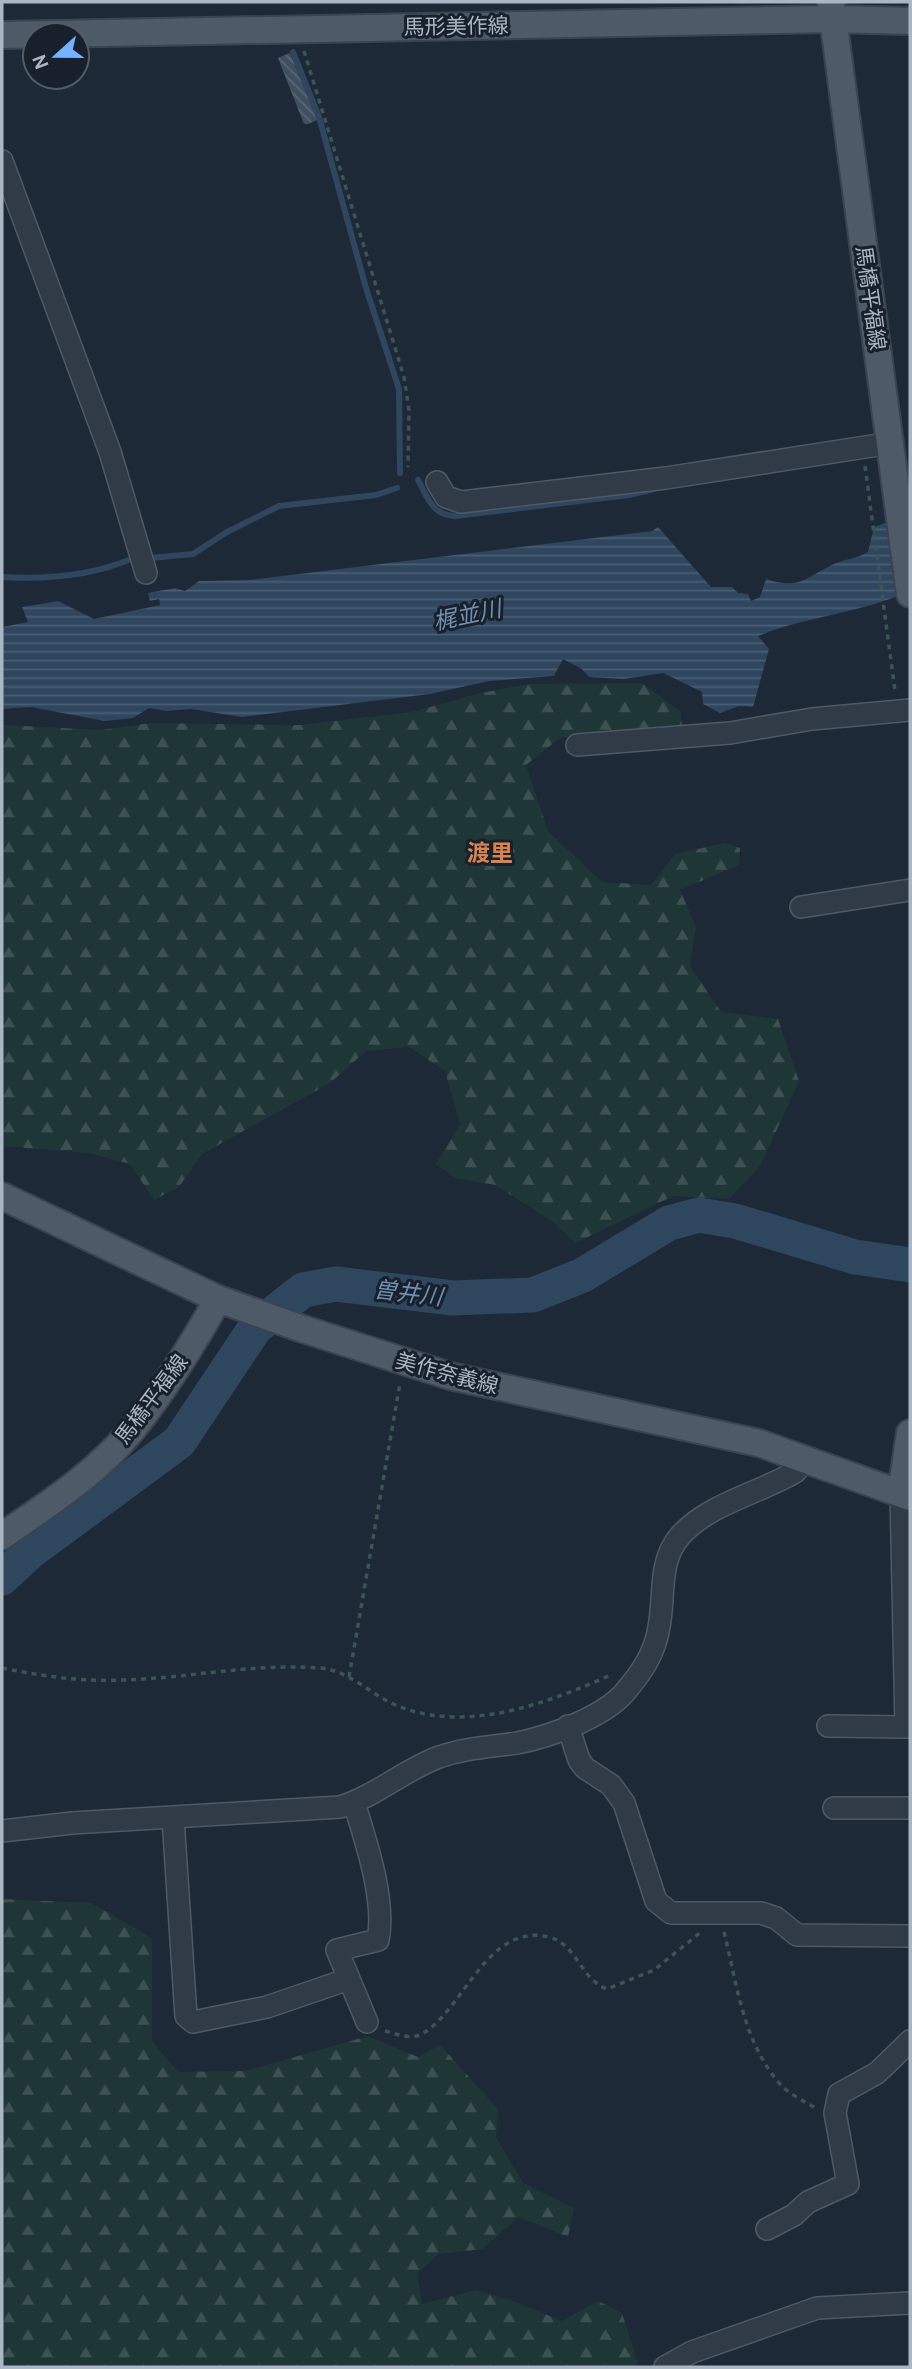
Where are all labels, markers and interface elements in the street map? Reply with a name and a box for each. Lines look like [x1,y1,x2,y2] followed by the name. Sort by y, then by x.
[403,13,509,39] street label: 馬形美作線
[21,21,91,91] north arrow
[27,52,54,72] text: N
[851,244,891,352] street label: 馬橋平福線
[430,594,507,636] water label: 梶並川
[467,839,513,867] district label: 渡里
[372,1275,447,1311] water label: 曽井川
[393,1347,501,1399] street label: 美作奈義線
[109,1350,193,1448] street label: 馬橋平福線

